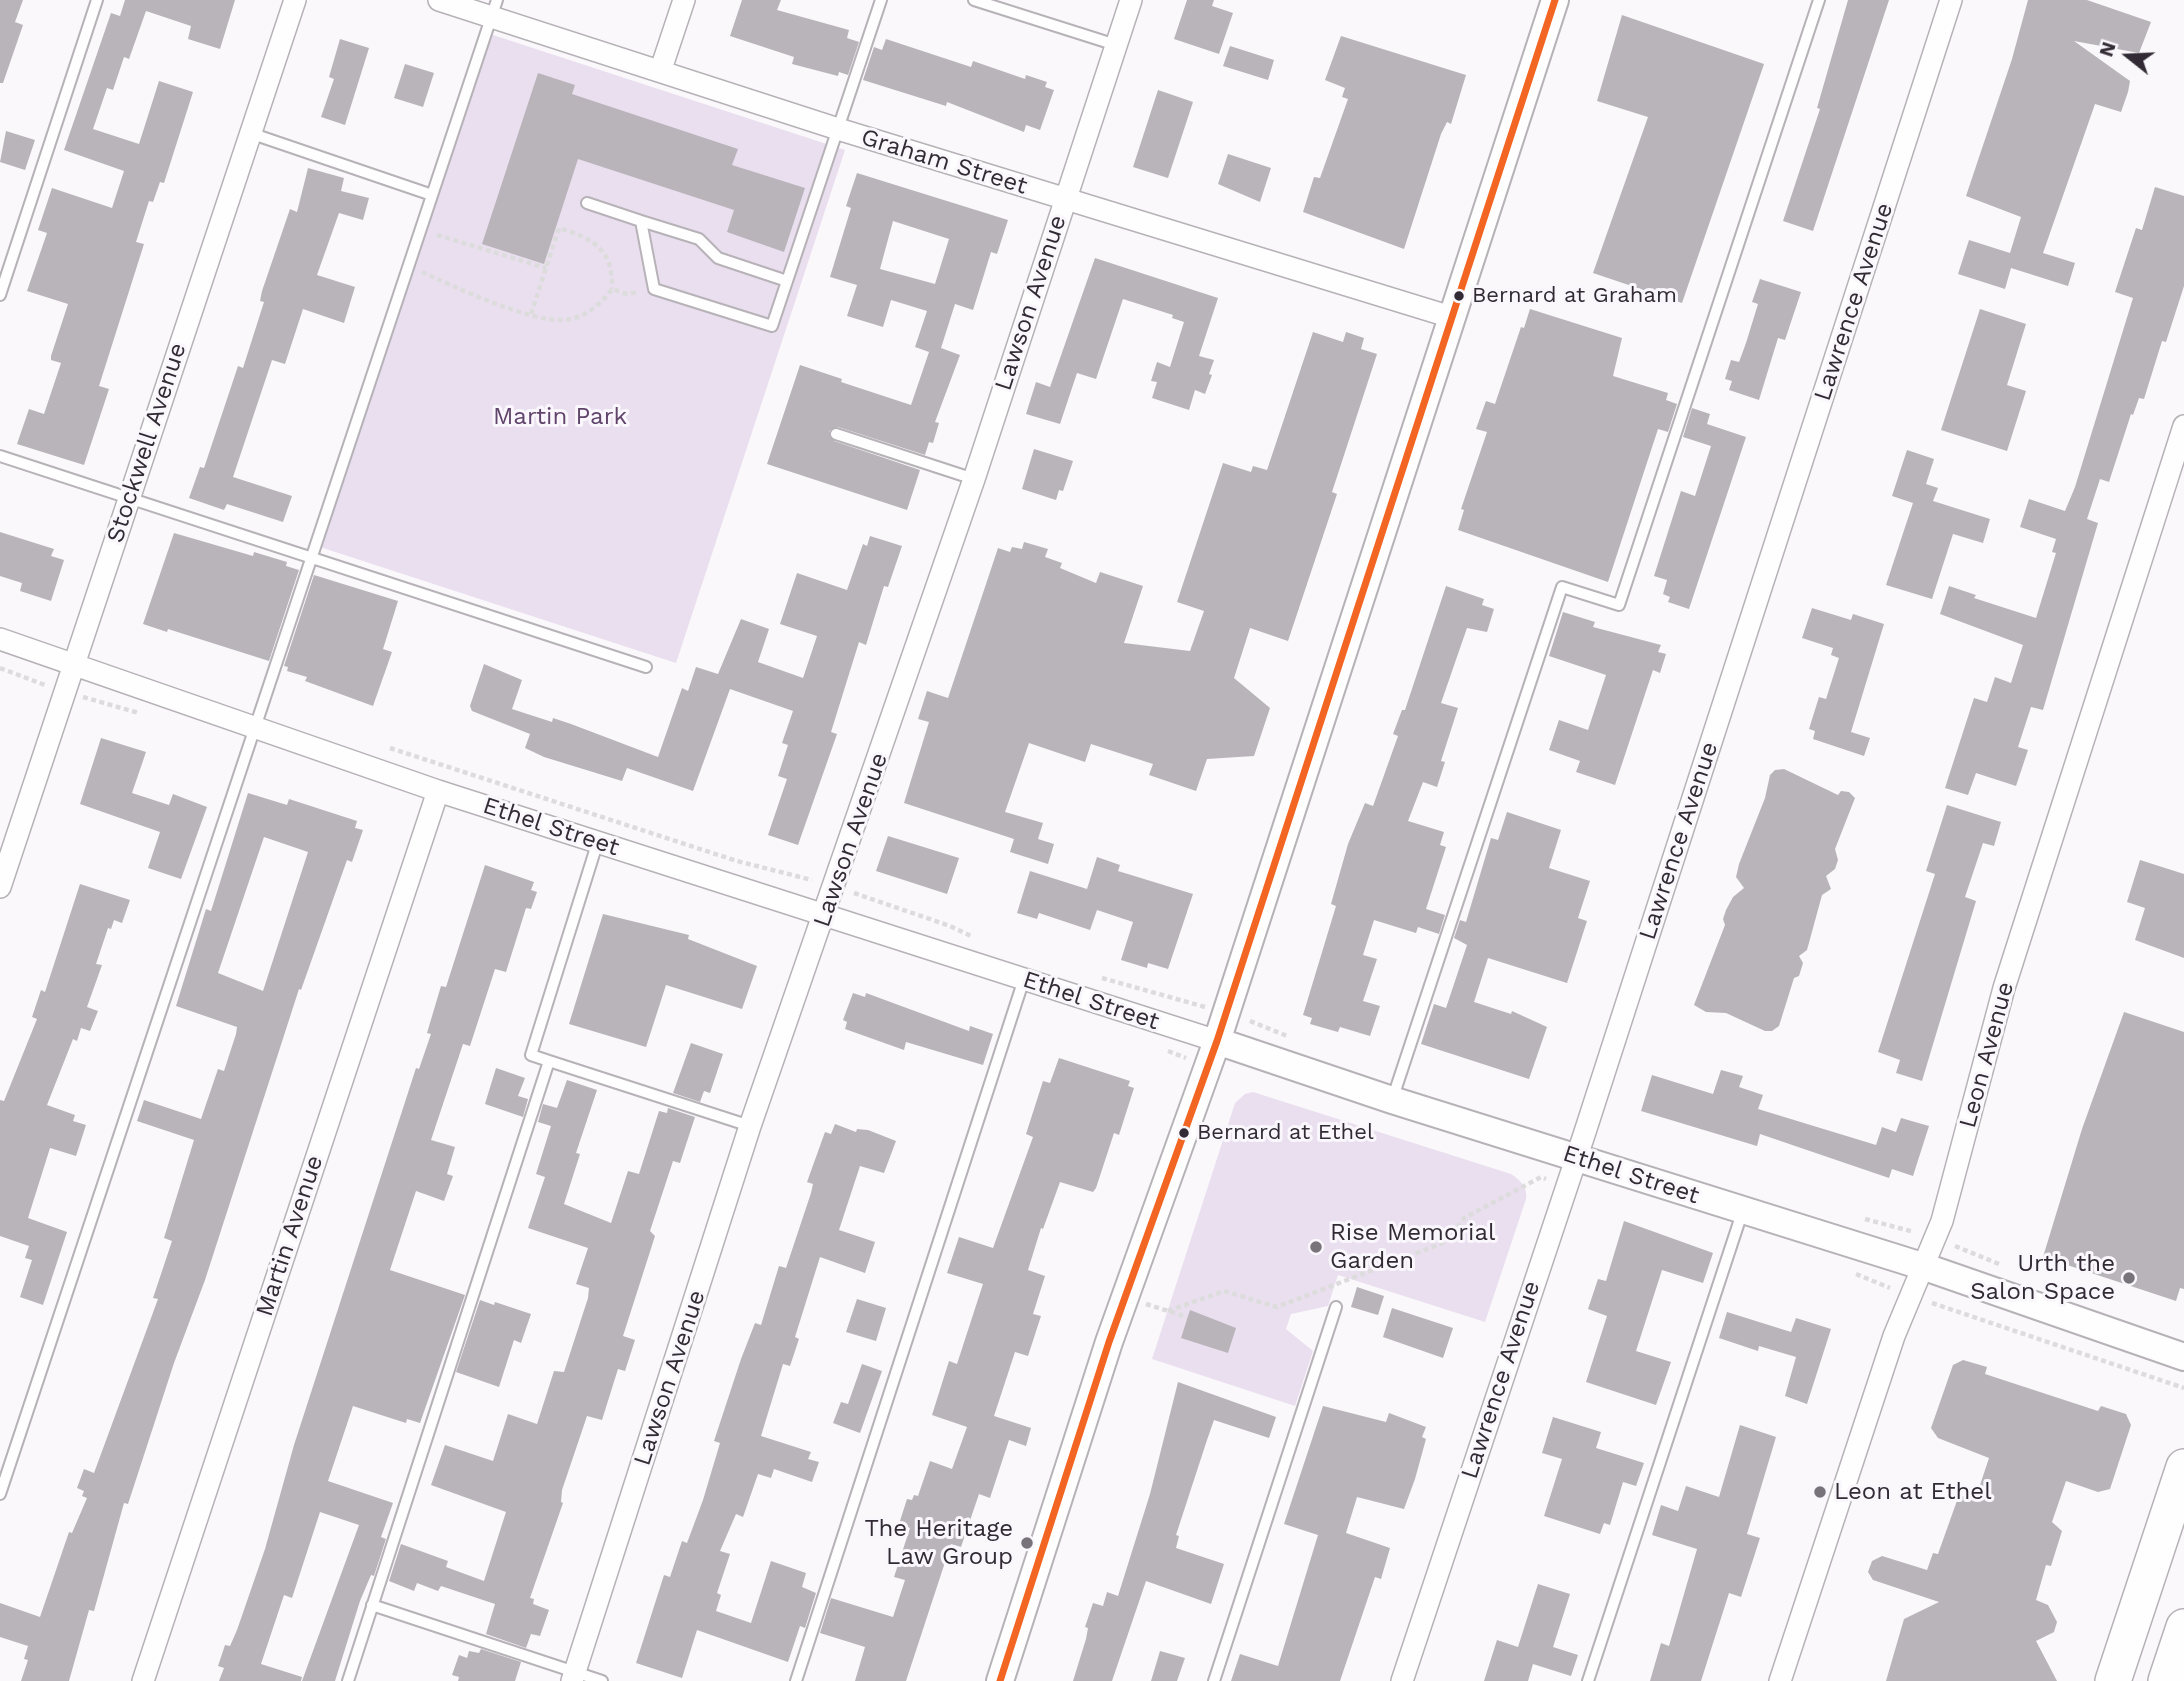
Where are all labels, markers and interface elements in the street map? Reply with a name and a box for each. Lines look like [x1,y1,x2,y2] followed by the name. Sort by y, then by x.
[2093,21,2163,91] north arrow
[2094,39,2121,60] text: N
[857,123,1031,201] street label: Graham Street
[1808,199,1900,405] street label: Lawrence Avenue
[989,212,1073,394] street label: Lawson Avenue
[1472,283,1677,309] place label: Bernard at Graham
[1452,289,1466,303] marker: Bernard at Graham
[101,340,193,546] street label: Stockwell Avenue
[493,403,627,431] park label: Martin Park
[1633,738,1725,944] street label: Lawrence Avenue
[808,749,894,931] street label: Lawson Avenue
[479,791,623,863] street label: Ethel Street
[1019,965,1163,1037] street label: Ethel Street
[1954,979,2020,1131] street label: Leon Avenue
[1197,1120,1374,1146] place label: Bernard at Ethel
[1177,1126,1191,1140] marker: Bernard at Ethel
[1559,1139,1703,1211] street label: Ethel Street
[250,1152,330,1320] street label: Martin Avenue
[1330,1219,1495,1275] place label: Rise Memorial Garden
[1308,1239,1324,1255] marker: Rise Memorial Garden
[1970,1250,2115,1306] place label: Urth the Salon Space
[2121,1270,2137,1286] marker: Urth the Salon Space
[1455,1277,1547,1483] street label: Lawrence Avenue
[628,1287,712,1469] street label: Lawson Avenue
[1834,1478,1992,1506] place label: Leon at Ethel
[1812,1484,1828,1500] marker: Leon at Ethel
[864,1515,1013,1571] place label: The Heritage Law Group
[1019,1535,1035,1551] marker: The Heritage Law Group

